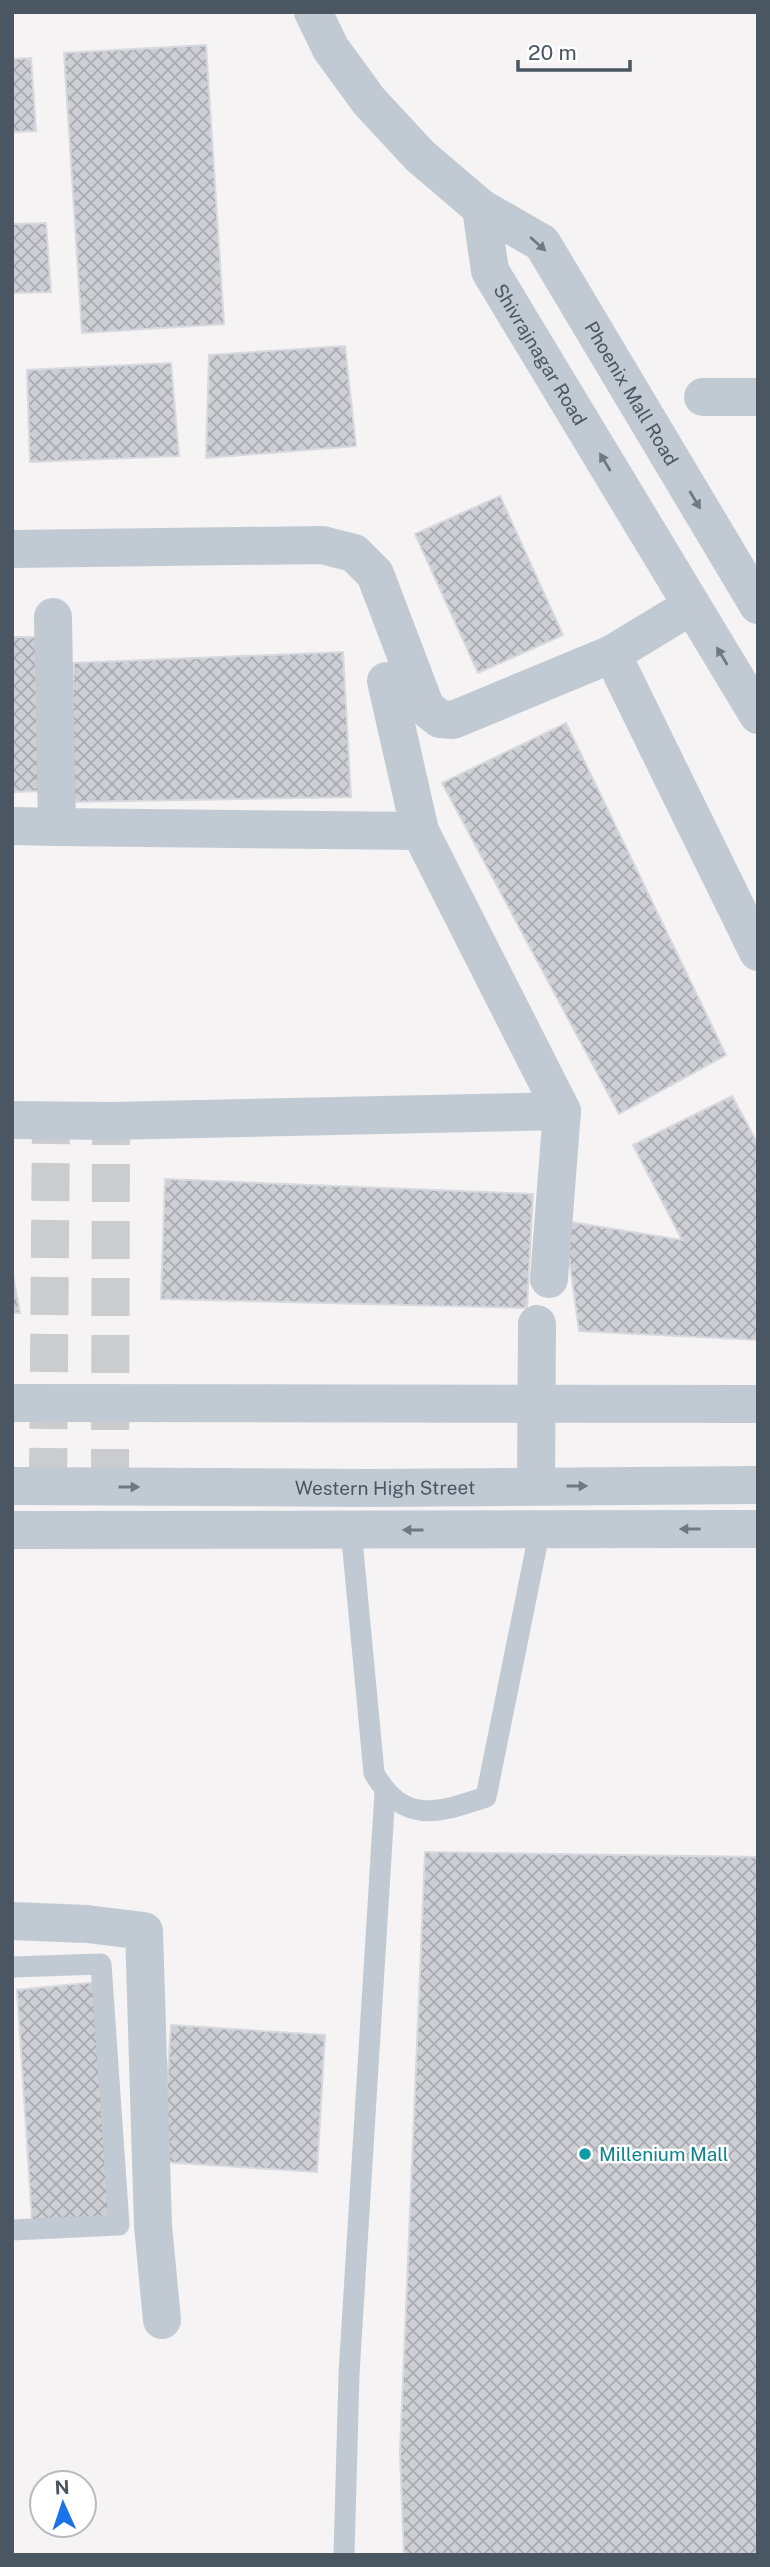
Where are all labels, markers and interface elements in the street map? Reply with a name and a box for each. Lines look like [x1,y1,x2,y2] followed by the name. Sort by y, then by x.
[518,28,630,72] scale bar
[528,40,577,65] text: 20 m
[529,236,547,252] one-way arrow
[489,280,591,429] street label: Shivrajnagar Road
[580,317,683,469] street label: Phoenix Mall Road
[598,452,611,471] one-way arrow
[688,490,701,509] one-way arrow
[716,647,729,666] one-way arrow
[295,1476,475,1499] street label: Western High Street
[567,1480,589,1492] one-way arrow
[119,1481,141,1493] one-way arrow
[678,1523,700,1535] one-way arrow
[402,1524,424,1536] one-way arrow
[599,2143,729,2165] place label: Millenium Mall
[577,2146,593,2162] marker: Millenium Mall
[28,2469,98,2539] north arrow
[54,2476,70,2498] text: N

